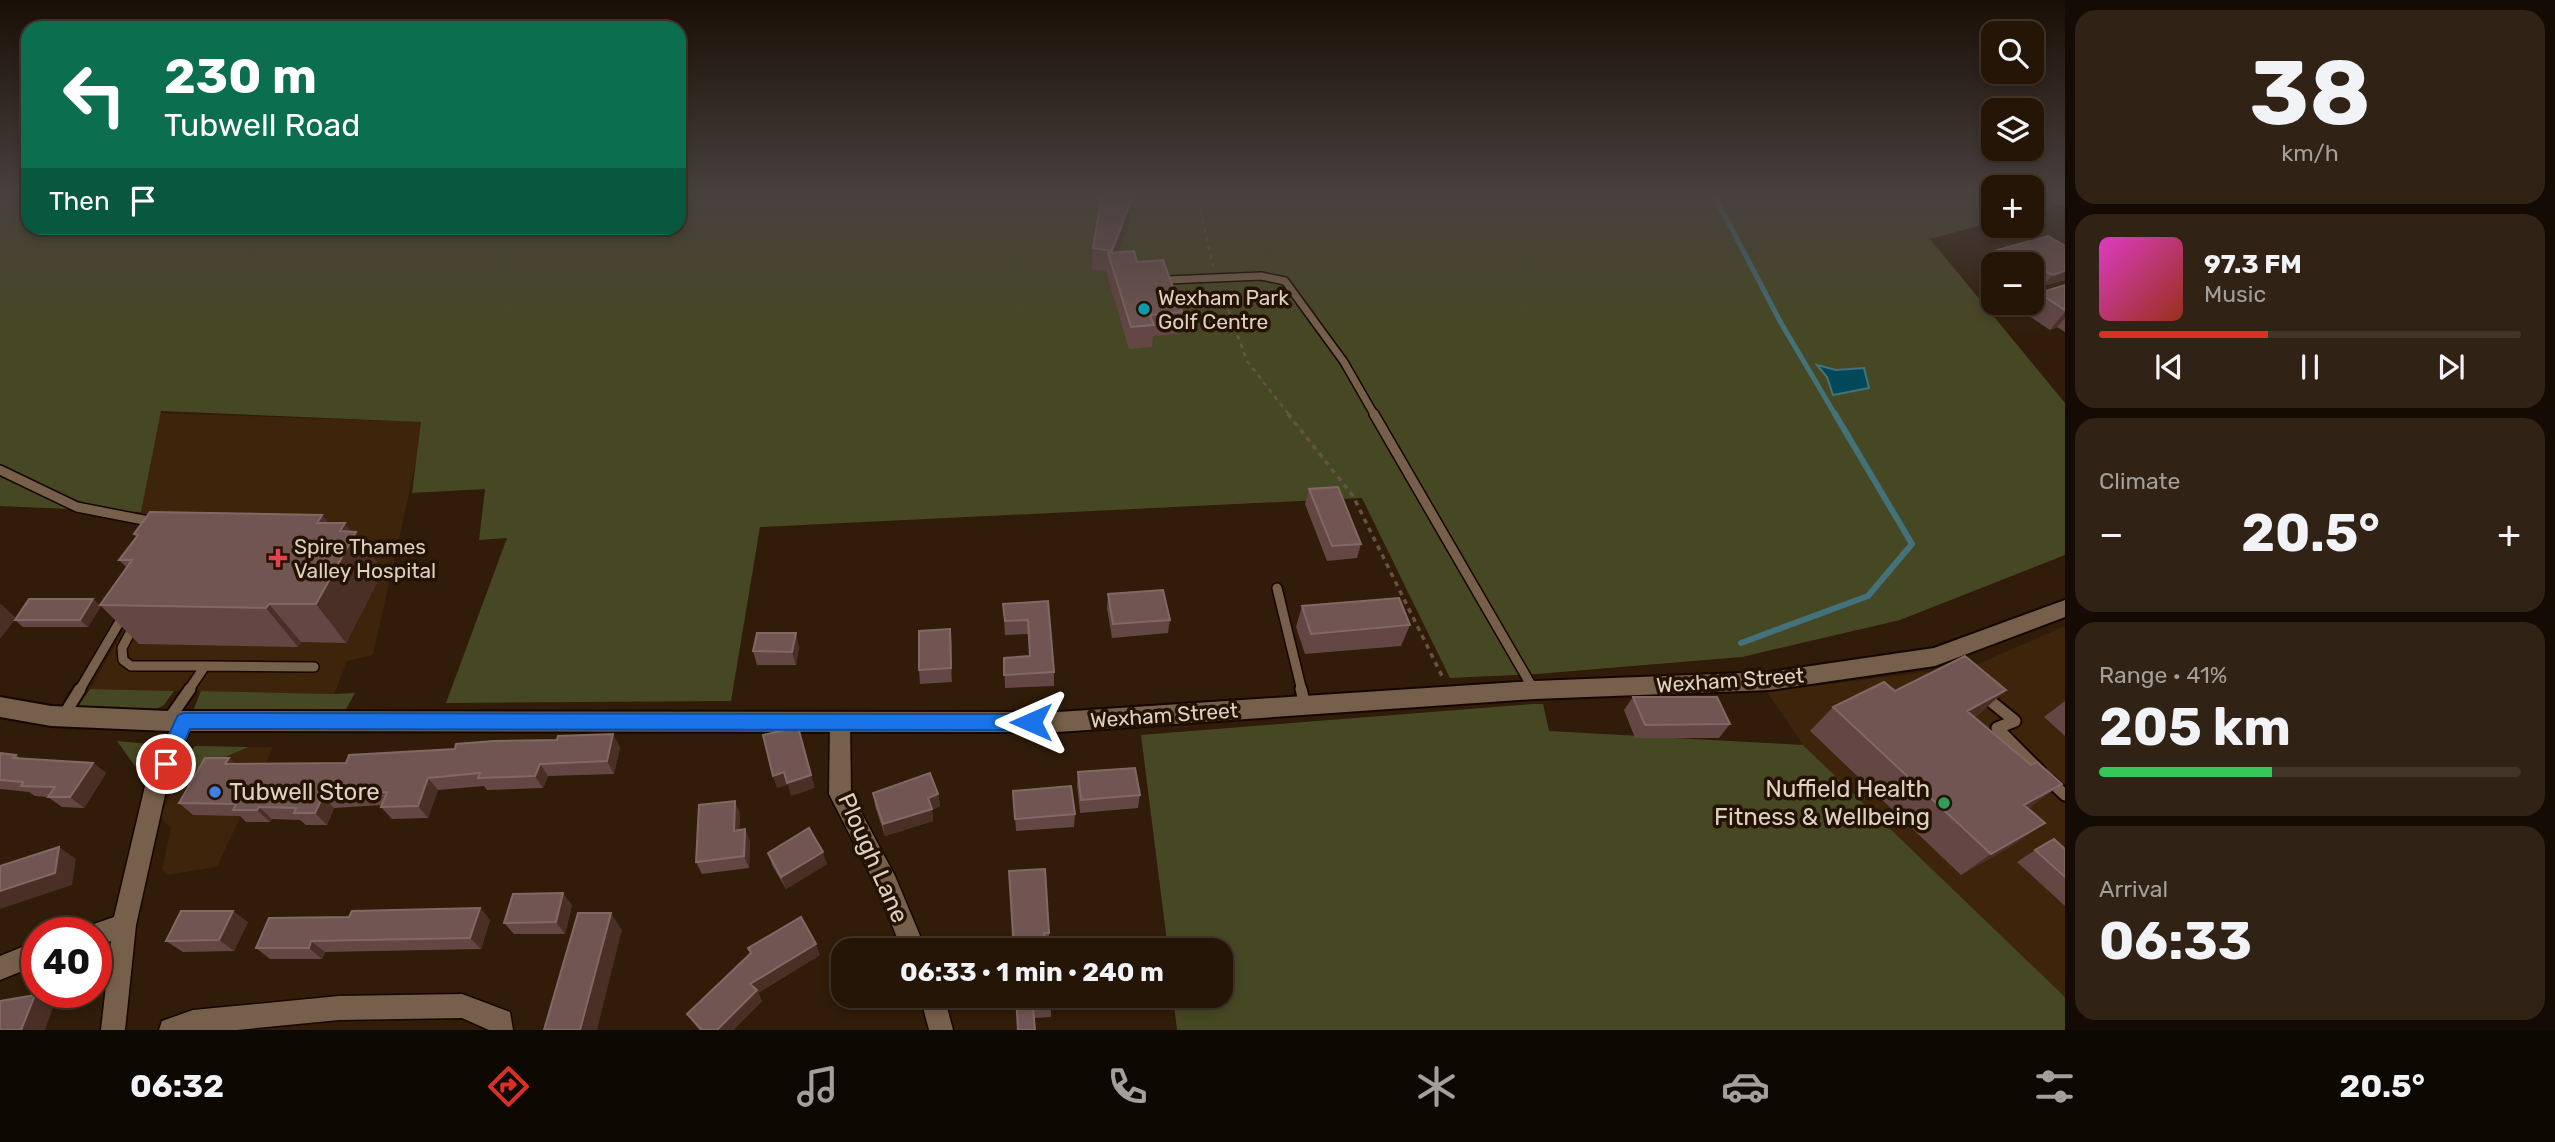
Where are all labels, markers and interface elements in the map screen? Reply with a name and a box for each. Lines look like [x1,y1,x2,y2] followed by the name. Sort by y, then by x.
[1981,21,2044,315] map controls
[1981,21,2044,84] button: search
[2249,39,2371,147] text: 38
[164,47,317,105] text: 230 m
[49,49,140,140] icon: left
[1981,98,2044,161] button: layers
[164,106,360,144] text: Tubwell Road
[2281,139,2339,167] text: km/h
[1981,175,2044,238] button: +
[124,182,162,220] icon: arrive
[49,186,110,217] text: Then
[2204,249,2302,280] text: 97.3 FM
[1981,252,2044,315] button: −
[2204,280,2266,308] text: Music
[1158,285,1289,334] place label: Wexham Park Golf Centre
[1136,301,1152,317] marker: Wexham Park Golf Centre
[2150,348,2188,386] icon: previous
[2291,348,2329,386] icon: pause
[2432,348,2470,386] icon: next
[2099,467,2180,495] text: Climate
[2241,502,2380,564] text: 20.5°
[2099,511,2124,557] text: −
[2497,511,2521,557] text: +
[294,534,436,583] place label: Spire Thames Valley Hospital
[268,548,288,568] marker: Spire Thames Valley Hospital
[2099,661,2227,689] text: Range · 41%
[1655,662,1805,698] street label: Wexham Street
[994,685,1068,759] position arrow
[2099,696,2291,758] text: 205 km
[1089,697,1239,733] street label: Wexham Street
[136,734,196,794] pin
[147,745,185,783] icon: arrive
[1714,775,1930,831] place label: Nuffield Health Fitness & Wellbeing
[229,778,380,806] place label: Tubwell Store
[207,784,223,800] marker: Tubwell Store
[832,789,914,927] street label: Plough Lane
[1936,795,1952,811] marker: Nuffield Health Fitness & Wellbeing
[2099,875,2168,903] text: Arrival
[2099,910,2252,972] text: 06:33
[21,917,112,1008] speed limit sign: 40
[900,957,1164,988] text: 06:33 · 1 min · 240 m
[484,1062,533,1111] icon: directions
[793,1062,842,1111] icon: music
[1103,1062,1152,1111] icon: phone
[1412,1062,1461,1111] icon: climate
[1721,1062,1770,1111] icon: car
[2030,1062,2079,1111] icon: filters
[130,1067,224,1105] text: 06:32
[2340,1067,2425,1105] text: 20.5°

